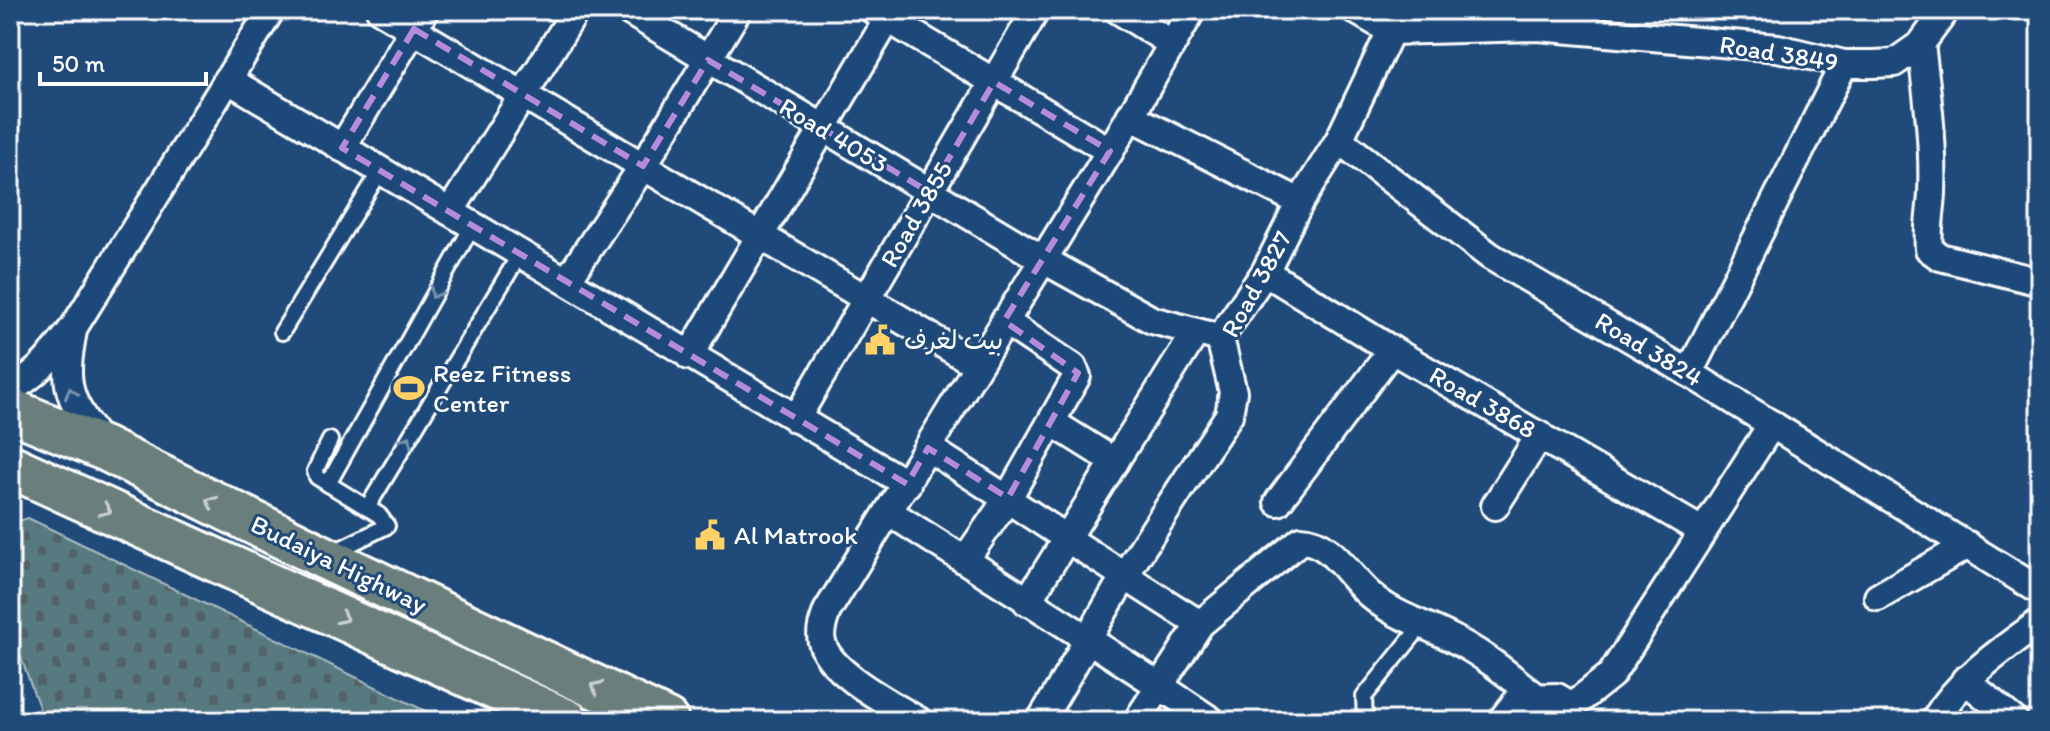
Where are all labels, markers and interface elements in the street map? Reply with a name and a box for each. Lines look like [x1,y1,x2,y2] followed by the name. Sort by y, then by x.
[1717,28,1841,78] street label: Road 3849
[40,36,206,86] scale bar
[52,49,105,78] text: 50 m
[774,90,894,180] street label: Road 4053
[873,155,959,273] street label: Road 3855
[1214,225,1298,343] street label: Road 3827
[429,284,445,299] one-way arrow
[1590,304,1709,394] street label: Road 3824
[863,323,897,357] public building icon: بيت لغرف
[904,324,1003,356] place label: بيت لغرف
[433,357,571,419] place label: Reez Fitness Center
[1424,359,1542,445] street label: Road 3868
[392,371,426,405] sports icon: Reez Fitness Center
[64,386,80,400] one-way arrow
[397,435,413,450] one-way arrow
[204,496,219,511] one-way arrow
[98,500,113,516] one-way arrow
[246,508,432,620] street label: Budaiya Highway
[693,518,727,552] public building icon: Al Matrook
[734,519,858,551] place label: Al Matrook
[335,608,349,624] one-way arrow
[590,681,604,697] one-way arrow

